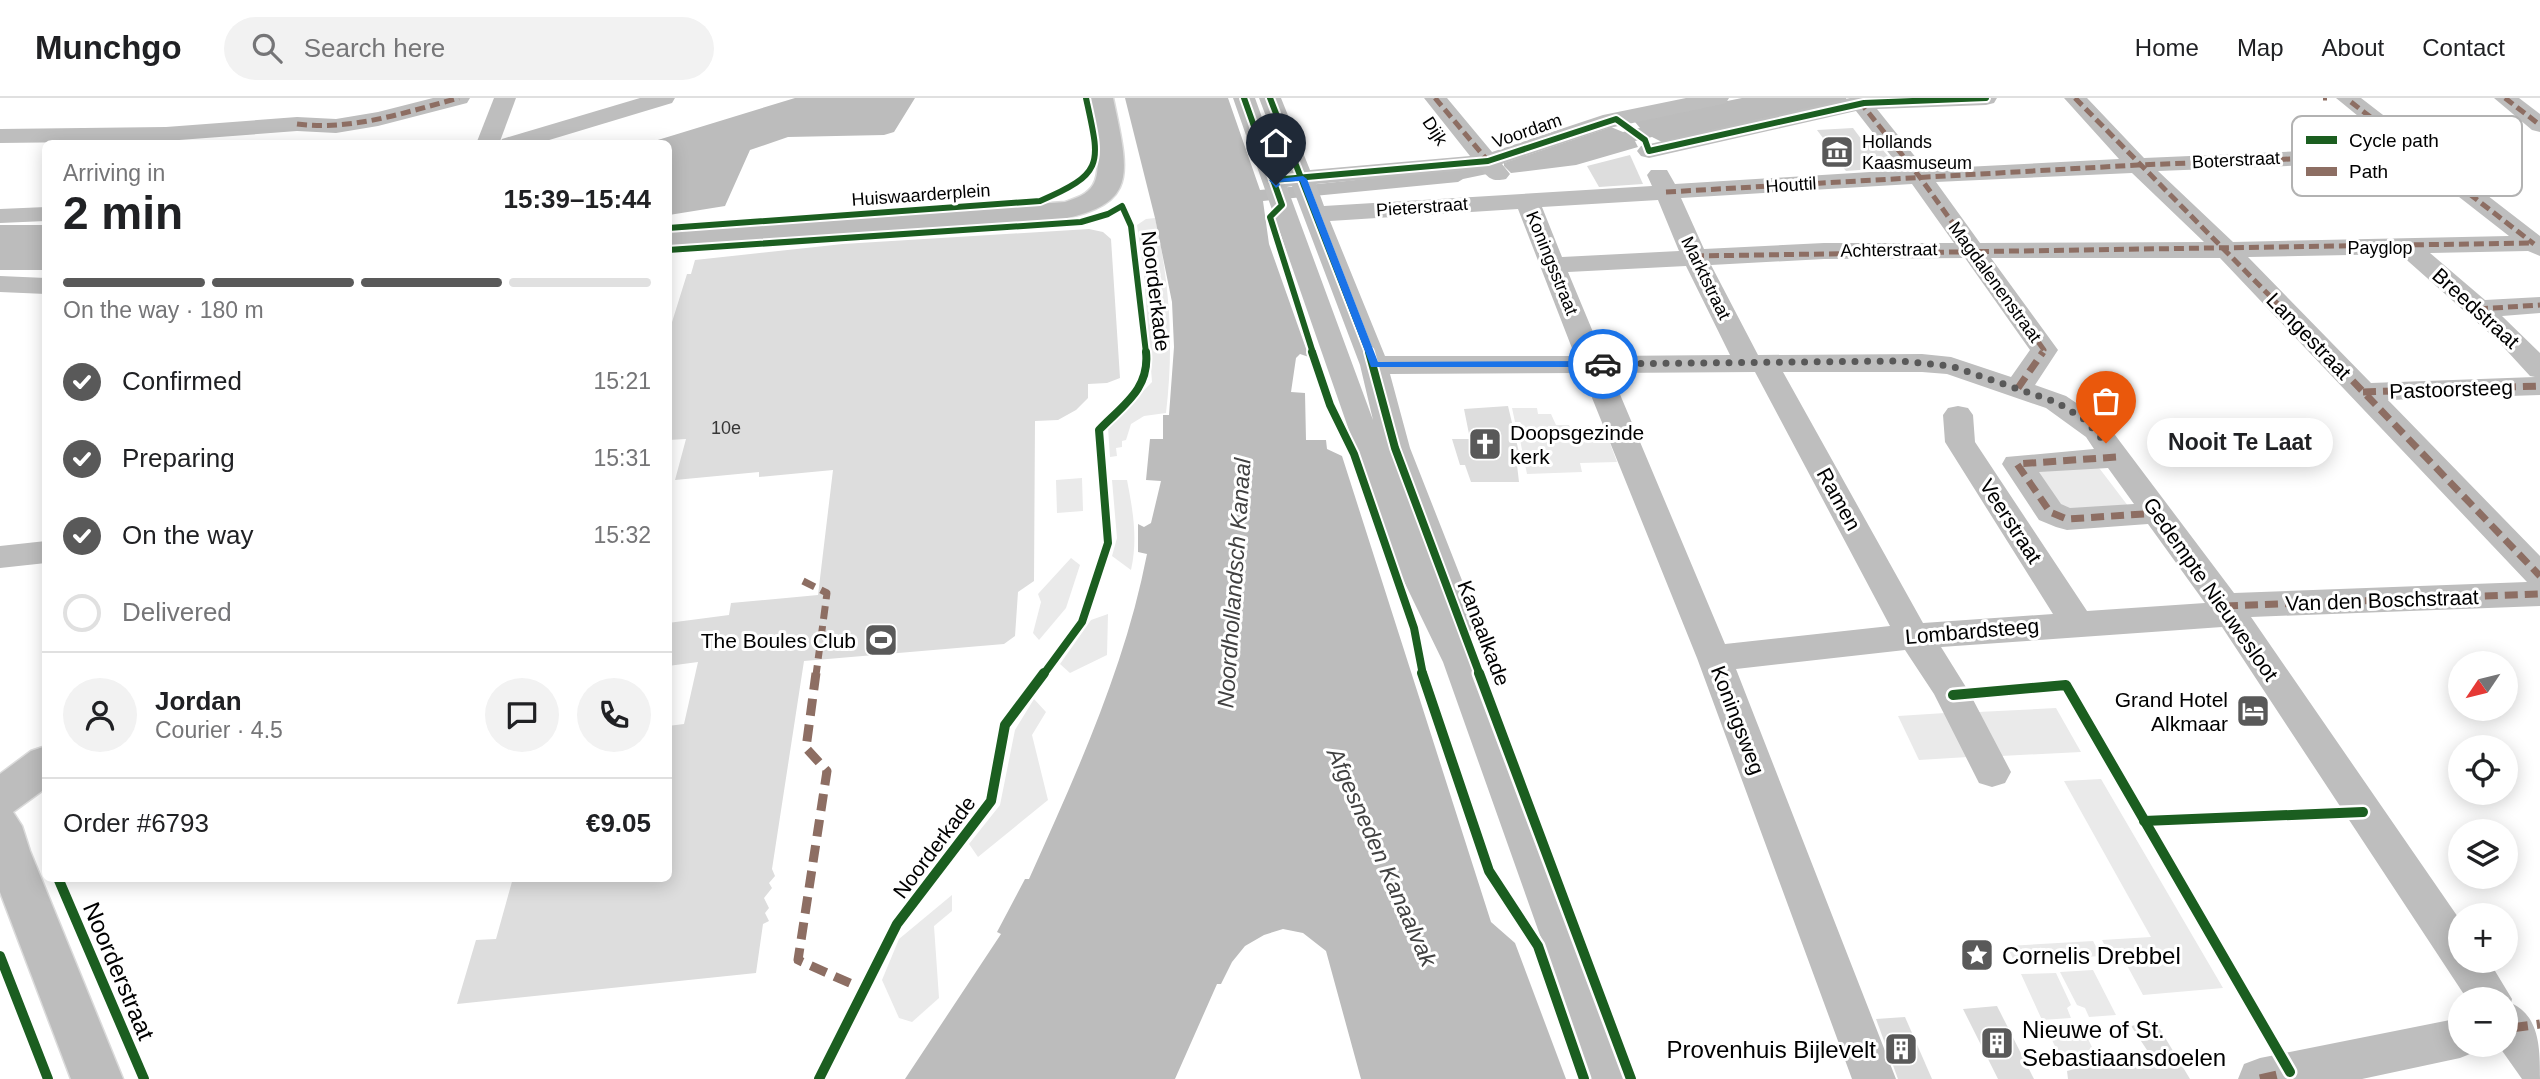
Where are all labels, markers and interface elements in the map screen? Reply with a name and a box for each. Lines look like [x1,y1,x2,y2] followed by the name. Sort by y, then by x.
[224,17,714,80] search box
[35,29,182,66] text: Munchgo
[248,29,286,67] icon: search
[304,33,445,63] text: Search here
[2135,34,2199,61] text: Home
[2237,34,2284,61] text: Map
[2322,34,2384,61] text: About
[2422,34,2505,61] text: Contact
[1490,110,1564,152] street label: Voordam
[1246,113,1306,185] pin
[1418,113,1452,150] street label: Dijk
[2292,116,2522,196] legend
[1257,124,1295,162] icon: home
[2349,130,2439,151] text: Cycle path
[1862,132,1972,173] place label: Hollands Kaasmuseum
[1818,133,1856,171] museum icon: Hollands Kaasmuseum
[2192,148,2280,172] street label: Boterstraat
[63,160,165,186] text: Arriving in
[2349,161,2388,182] text: Path
[1765,173,1817,197] street label: Houttil
[851,180,991,210] street label: Huiswaarderplein
[504,184,651,214] text: 15:39–15:44
[63,187,183,239] text: 2 min
[1375,194,1469,220] street label: Pieterstraat
[1522,208,1582,318] street label: Koningsstraat
[1945,218,2045,346] street label: Magdalenenstraat
[1137,229,1175,353] street label: Noorderkade
[1677,233,1735,323] street label: Marktstraat
[2347,238,2413,258] street label: Payglop
[1840,239,1938,261] street label: Achterstraat
[2428,263,2524,353] street label: Breedstraat
[2262,288,2356,384] street label: Langestraat
[63,297,264,323] text: On the way · 180 m
[1568,329,1638,399] courier
[1584,345,1622,383] icon: car
[63,363,101,401] icon: check
[122,366,242,396] text: Confirmed
[593,368,651,394] text: 15:21
[2076,371,2136,443] pin
[2389,375,2513,403] street label: Pastoorsteeg
[2087,382,2125,420] icon: bag
[711,418,741,438] house number: 10e
[2148,418,2334,468] callout: Nooit Te Laat
[1510,421,1644,468] place label: Doopsgezinde kerk
[1466,425,1504,463] church icon: Doopsgezinde kerk
[2168,429,2312,455] text: Nooit Te Laat
[63,440,101,478] icon: check
[122,443,235,473] text: Preparing
[593,445,651,471] text: 15:31
[1212,456,1256,709] water label: Noordhollandsch Kanaal
[1813,464,1865,534] street label: Ramen
[1975,475,2047,568] street label: Veerstraat
[2139,493,2283,685] street label: Gedempte Nieuwesloot
[63,517,101,555] icon: check
[122,520,254,550] text: On the way
[593,522,651,548] text: 15:32
[1453,577,1515,689] street label: Kanaalkade
[2285,585,2479,615] street label: Van den Boschstraat
[122,597,232,627] text: Delivered
[1904,614,2040,648] street label: Lombardsteeg
[862,621,900,659] sports icon: The Boules Club
[701,629,856,652] place label: The Boules Club
[2448,651,2518,721] north arrow
[2448,651,2518,1057] map controls
[1707,662,1769,778] street label: Koningsweg
[63,678,137,752] button: person
[485,678,559,752] button: chat
[577,678,651,752] button: phone
[155,686,242,716] text: Jordan
[2115,688,2228,735] place label: Grand Hotel Alkmaar
[2234,692,2272,730] hotel icon: Grand Hotel Alkmaar
[155,717,283,743] text: Courier · 4.5
[2448,735,2518,805] button: locate
[1321,742,1443,972] water label: Afgesneden Kanaalvak
[888,792,980,902] street label: Noorderkade
[63,808,209,838] text: Order #6793
[586,808,651,838] text: €9.05
[2448,819,2518,889] button: layers
[78,898,160,1044] street label: Noorderstraat
[2448,903,2518,973] button: +
[1958,936,1996,974] place icon: Cornelis Drebbel
[2002,942,2181,969] place label: Cornelis Drebbel
[2448,987,2518,1057] button: −
[2022,1016,2226,1071] place label: Nieuwe of St. Sebastiaansdoelen
[1978,1024,2016,1062] building icon: Nieuwe of St. Sebastiaansdoelen
[1882,1030,1920,1068] building icon: Provenhuis Bijlevelt
[1667,1036,1876,1063] place label: Provenhuis Bijlevelt

